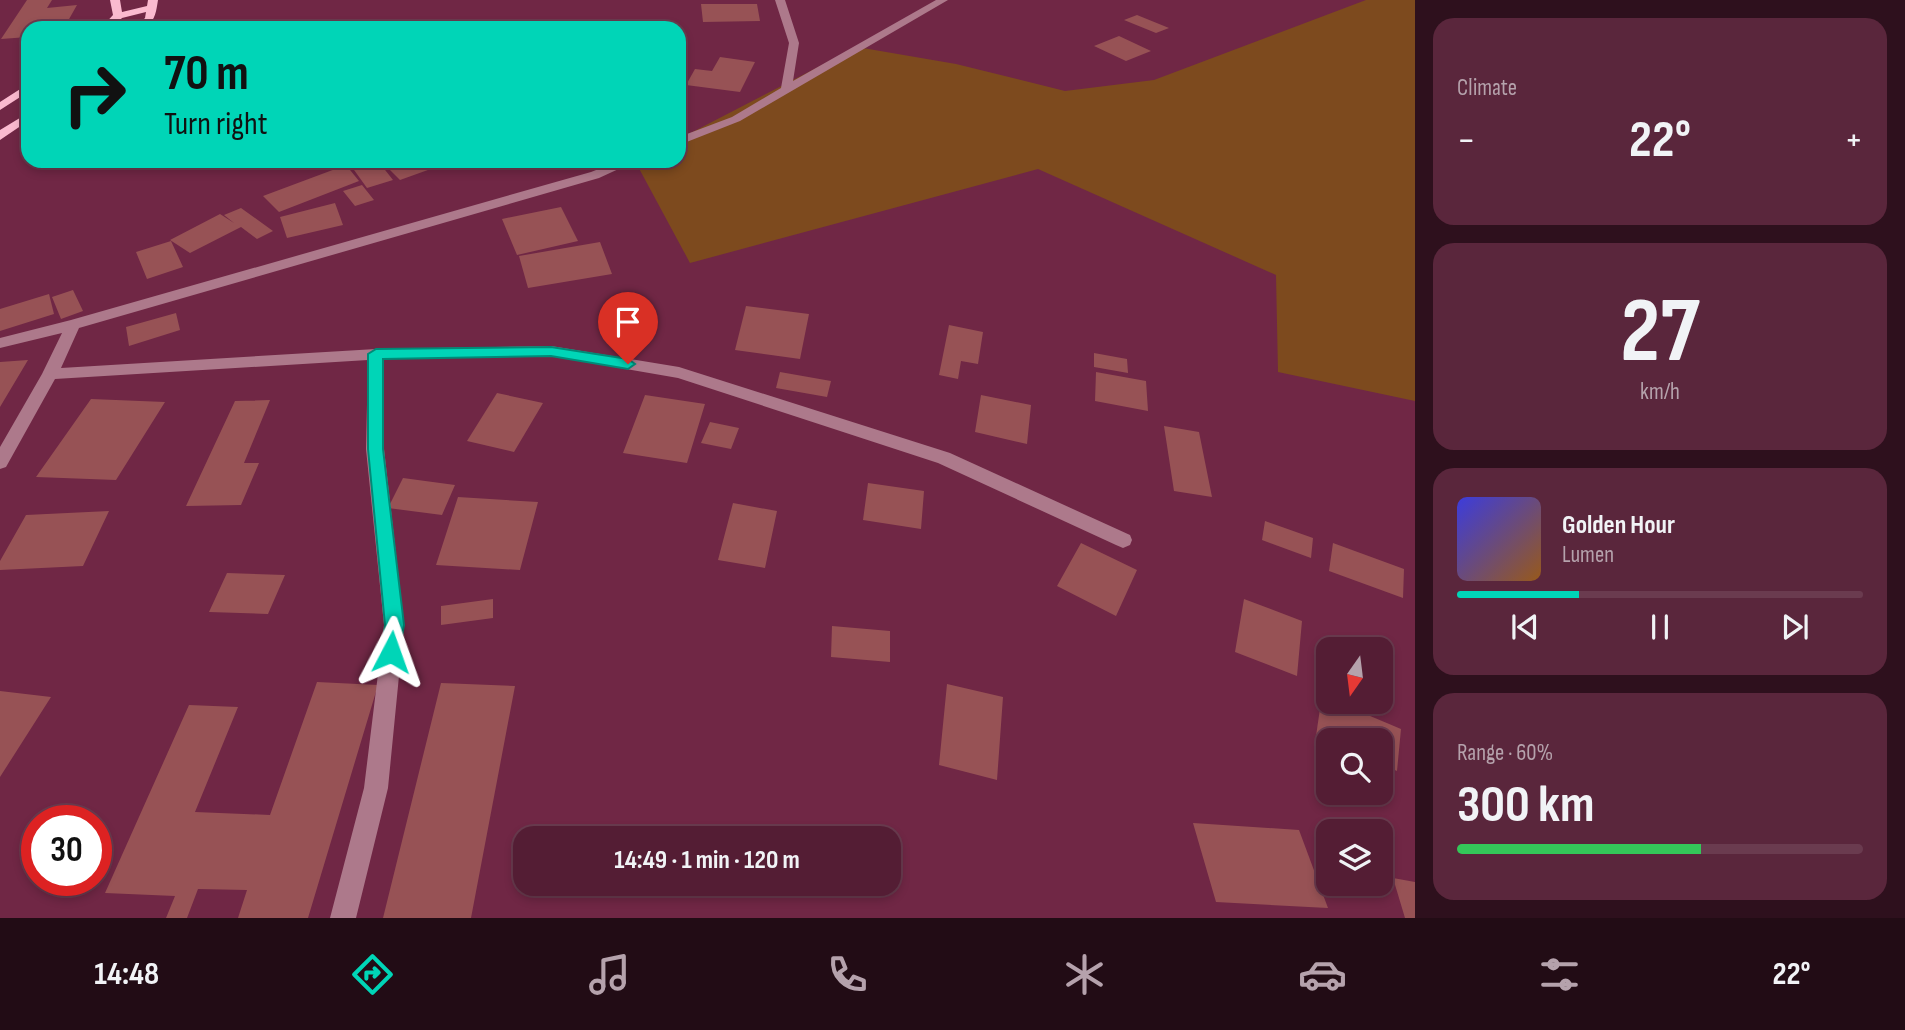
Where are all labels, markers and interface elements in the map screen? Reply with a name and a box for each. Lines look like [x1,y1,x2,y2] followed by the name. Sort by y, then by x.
[164,45,249,104] text: 70 m
[49,49,140,140] icon: right
[1457,74,1517,102] text: Climate
[164,105,268,144] text: Turn right
[1629,109,1691,172] text: 22°
[1457,118,1476,163] text: −
[1844,118,1863,163] text: +
[1620,278,1700,387] text: 27
[598,292,658,364] pin
[609,303,647,341] icon: arrive
[1640,378,1680,406] text: km/h
[1562,510,1675,541] text: Golden Hour
[1562,541,1614,569] text: Lumen
[1506,608,1544,646] icon: previous
[1641,608,1679,646] icon: pause
[1776,608,1814,646] icon: next
[354,615,428,689] position arrow
[1316,637,1393,714] north arrow
[1316,637,1393,896] map controls
[1316,728,1393,805] button: search
[1457,739,1553,767] text: Range · 60%
[1457,774,1594,837] text: 300 km
[21,805,112,896] speed limit sign: 30
[1316,819,1393,896] button: layers
[614,845,800,876] text: 14:49 · 1 min · 120 m
[348,950,397,999] icon: directions
[585,950,634,999] icon: music
[823,950,872,999] icon: phone
[1060,950,1109,999] icon: climate
[1298,950,1347,999] icon: car
[1535,950,1584,999] icon: filters
[94,955,159,994] text: 14:48
[1772,955,1811,994] text: 22°

